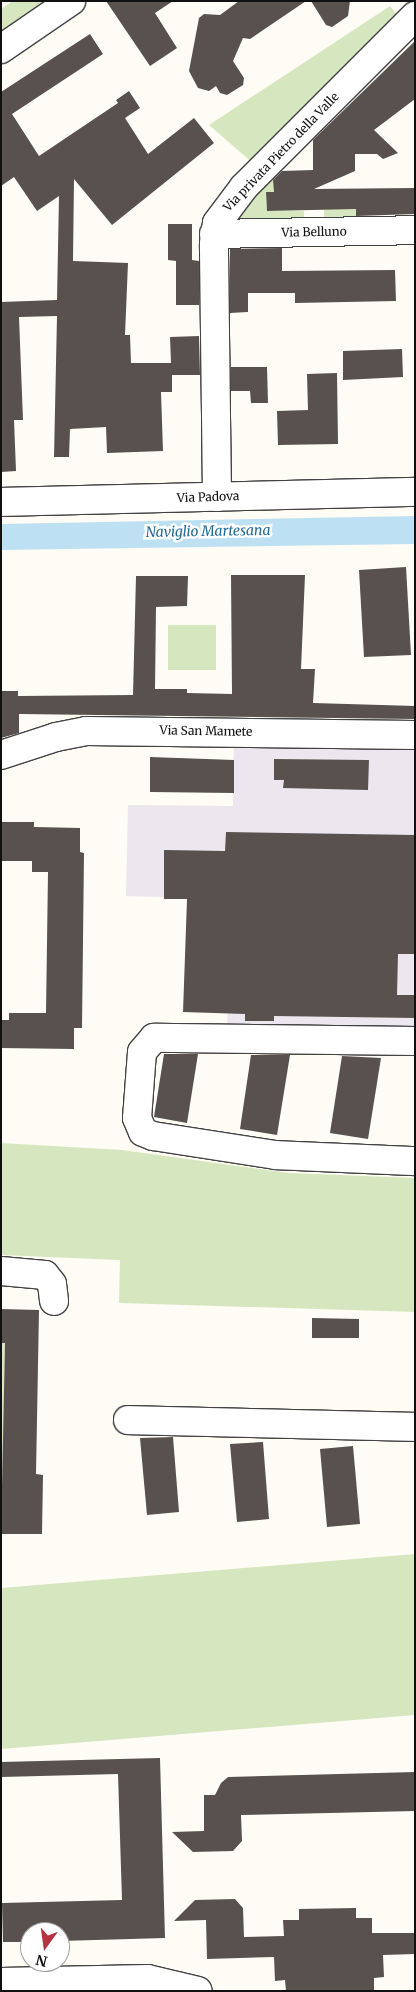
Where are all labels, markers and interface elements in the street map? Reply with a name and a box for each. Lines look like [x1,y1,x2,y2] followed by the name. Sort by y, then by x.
[220,89,342,215] street label: Via privata Pietro della Valle
[281,224,347,240] street label: Via Belluno
[177,489,239,505] street label: Via Padova
[145,522,271,540] water label: Naviglio Martesana
[159,723,253,739] street label: Via San Mamete
[20,1922,70,1972] north arrow
[34,1951,49,1971] text: N

